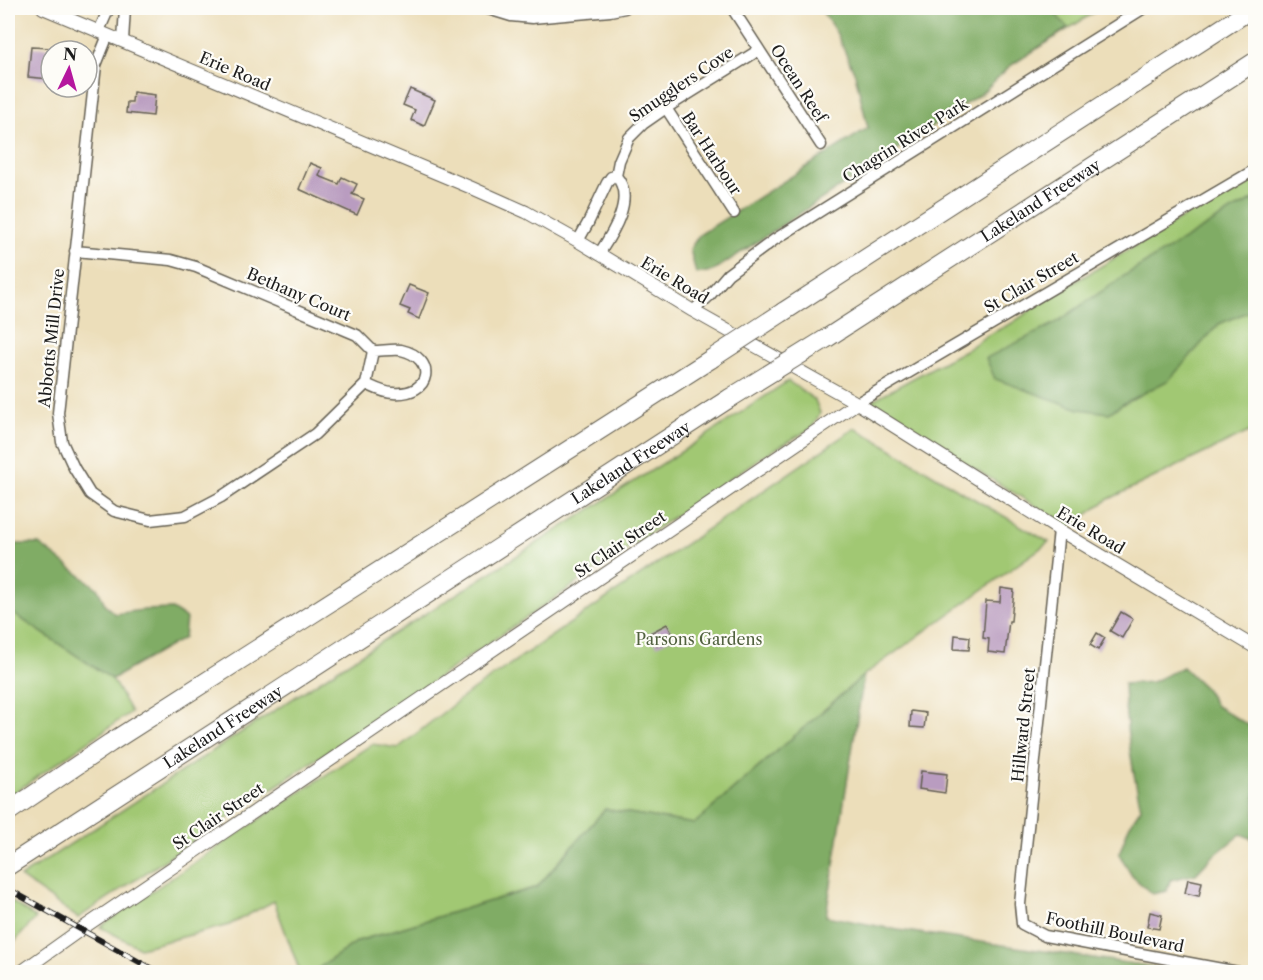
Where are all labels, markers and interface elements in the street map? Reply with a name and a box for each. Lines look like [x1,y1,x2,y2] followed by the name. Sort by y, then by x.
[39,39,99,99] north arrow
[766,40,833,128] street label: Ocean Reef
[625,42,737,126] street label: Smugglers Cove
[63,43,78,65] text: N
[196,47,274,95] street label: Erie Road
[839,93,972,187] street label: Chagrin River Park
[678,108,746,199] street label: Bar Harbour
[977,154,1105,246] street label: Lakeland Freeway
[980,247,1082,317] street label: St Clair Street
[638,252,713,308] street label: Erie Road
[244,263,354,325] street label: Bethany Court
[34,267,68,410] street label: Abbotts Mill Drive
[567,416,695,508] street label: Lakeland Freeway
[1054,502,1129,558] street label: Erie Road
[570,506,670,582] street label: St Clair Street
[635,629,763,649] park label: Parsons Gardens
[1007,666,1039,783] street label: Hillward Street
[159,680,287,773] street label: Lakeland Freeway
[168,778,268,854] street label: St Clair Street
[1044,908,1186,956] street label: Foothill Boulevard

